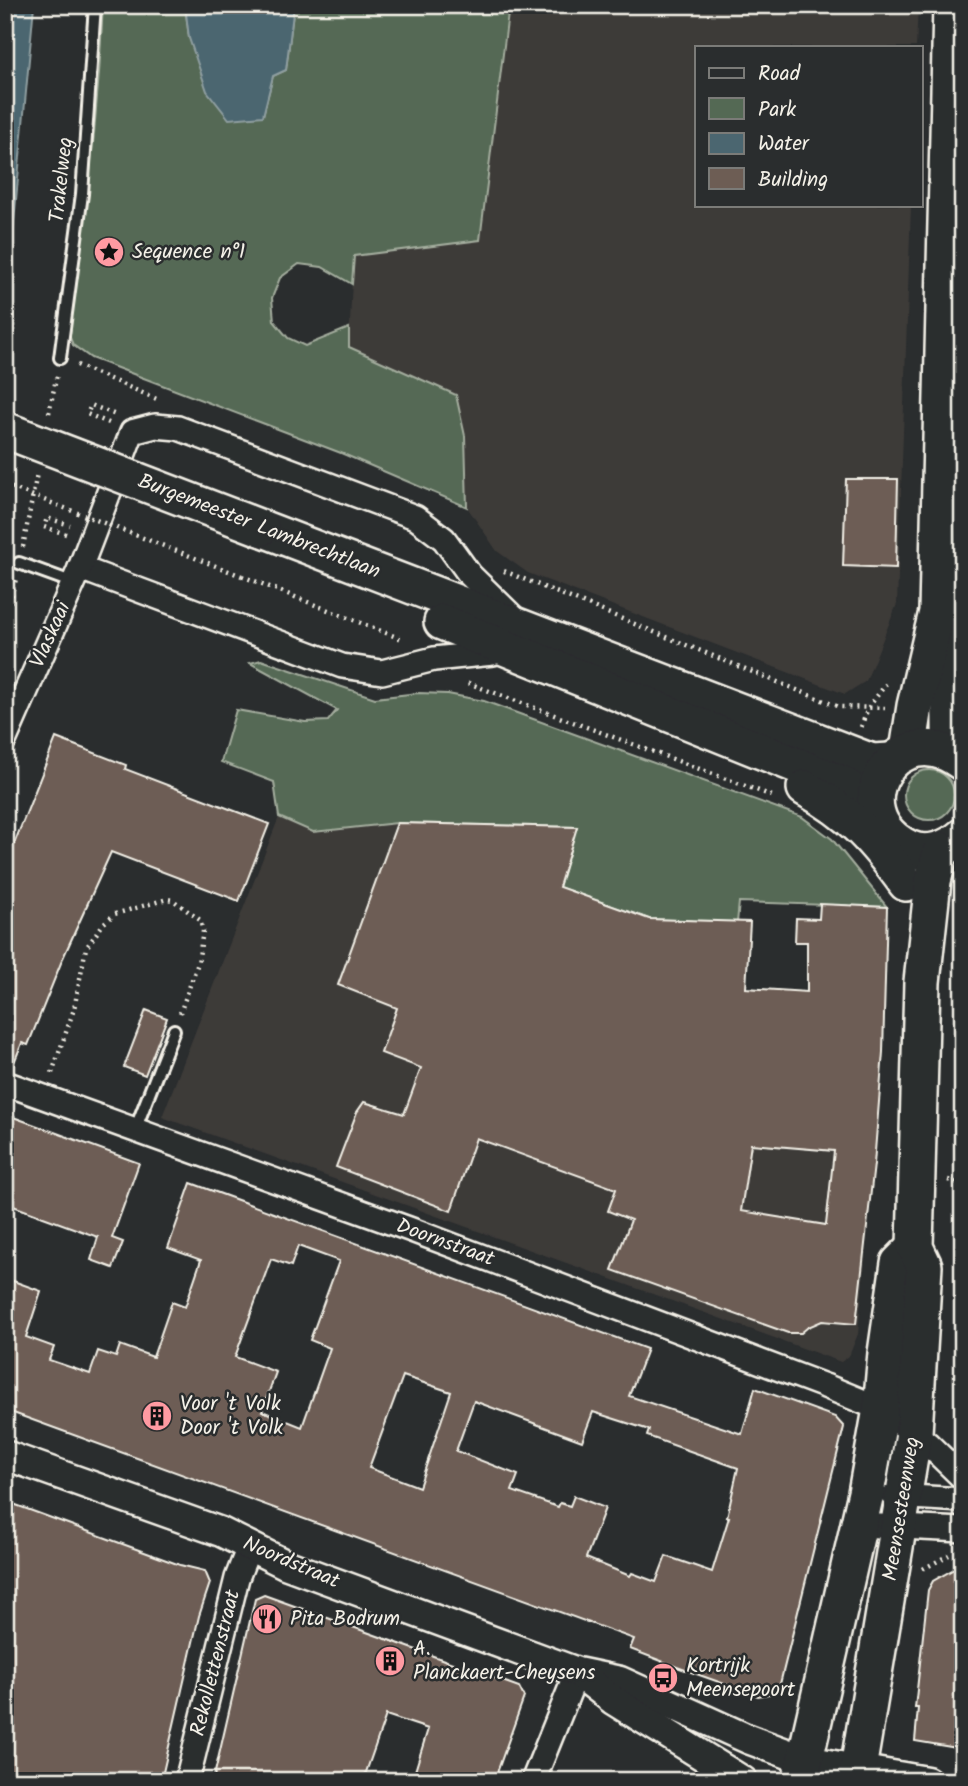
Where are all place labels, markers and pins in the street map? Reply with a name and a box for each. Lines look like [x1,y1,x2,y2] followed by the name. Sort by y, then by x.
[92,235,126,269] place icon: Sequence n°1
[132,236,245,269] place label: Sequence n°1
[180,1388,283,1445] place label: Voor 't Volk Door 't Volk
[140,1399,174,1433] building icon: Voor 't Volk Door 't Volk
[250,1602,284,1636] restaurant icon: Pita Bodrum
[290,1603,400,1636] place label: Pita Bodrum
[413,1633,596,1690] place label: A. Planckaert-Cheysens
[373,1644,407,1678] building icon: A. Planckaert-Cheysens
[686,1650,796,1707] place label: Kortrijk Meensepoort
[646,1661,680,1695] bus stop icon: Kortrijk Meensepoort

